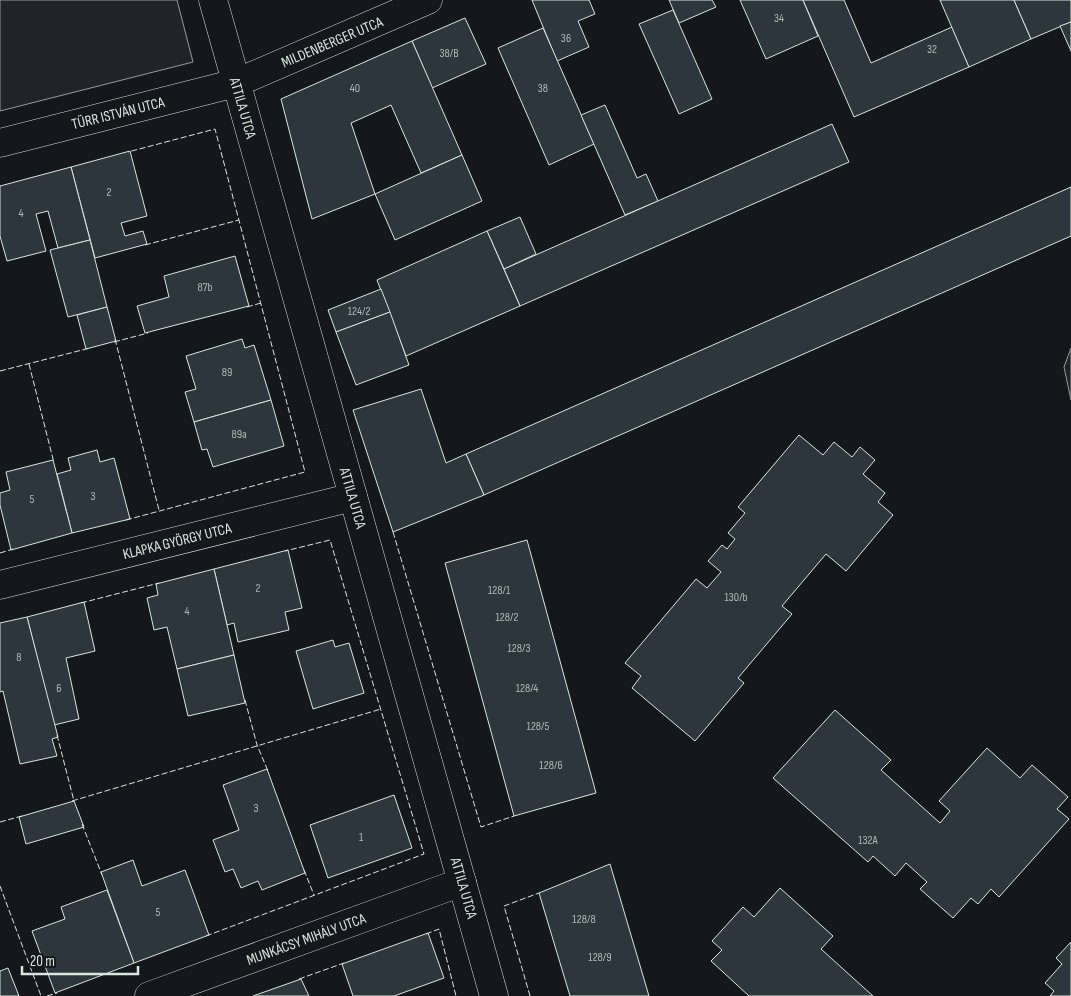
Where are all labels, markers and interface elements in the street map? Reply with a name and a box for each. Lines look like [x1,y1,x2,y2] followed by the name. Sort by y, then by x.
[774,11,784,26] house number: 34
[279,12,386,72] street label: MILDENBERGER UTCA
[561,31,571,46] house number: 36
[927,42,937,57] house number: 32
[439,46,459,61] house number: 38/B
[224,74,260,141] street label: ATTILA UTCA
[350,81,360,96] house number: 40
[538,81,548,96] house number: 38
[70,93,167,134] street label: TÜRR ISTVÁN UTCA
[107,185,112,200] house number: 2
[18,206,24,221] house number: 4
[198,280,213,295] house number: 87b
[348,304,370,319] house number: 124/2
[222,365,232,380] house number: 89
[231,427,247,442] house number: 89a
[334,464,370,531] street label: ATTILA UTCA
[90,489,96,504] house number: 3
[30,492,35,507] house number: 5
[121,519,234,564] street label: KLAPKA GYÖRGY UTCA
[256,581,261,596] house number: 2
[488,583,511,598] house number: 128/1
[725,590,747,605] house number: 130/b
[184,604,190,619] house number: 4
[496,610,519,625] house number: 128/2
[507,641,531,656] house number: 128/3
[16,650,22,665] house number: 8
[56,681,62,696] house number: 6
[516,681,538,696] house number: 128/4
[527,719,550,734] house number: 128/5
[539,758,563,773] house number: 128/6
[253,801,259,816] house number: 3
[359,830,364,845] house number: 1
[858,833,879,848] house number: 132A
[445,854,481,921] street label: ATTILA UTCA
[156,905,161,920] house number: 5
[244,909,369,970] street label: MUNKÁCSY MIHÁLY UTCA
[572,912,596,927] house number: 128/8
[22,944,139,976] scale bar
[588,950,612,965] house number: 128/9
[30,952,55,971] text: 20 m

